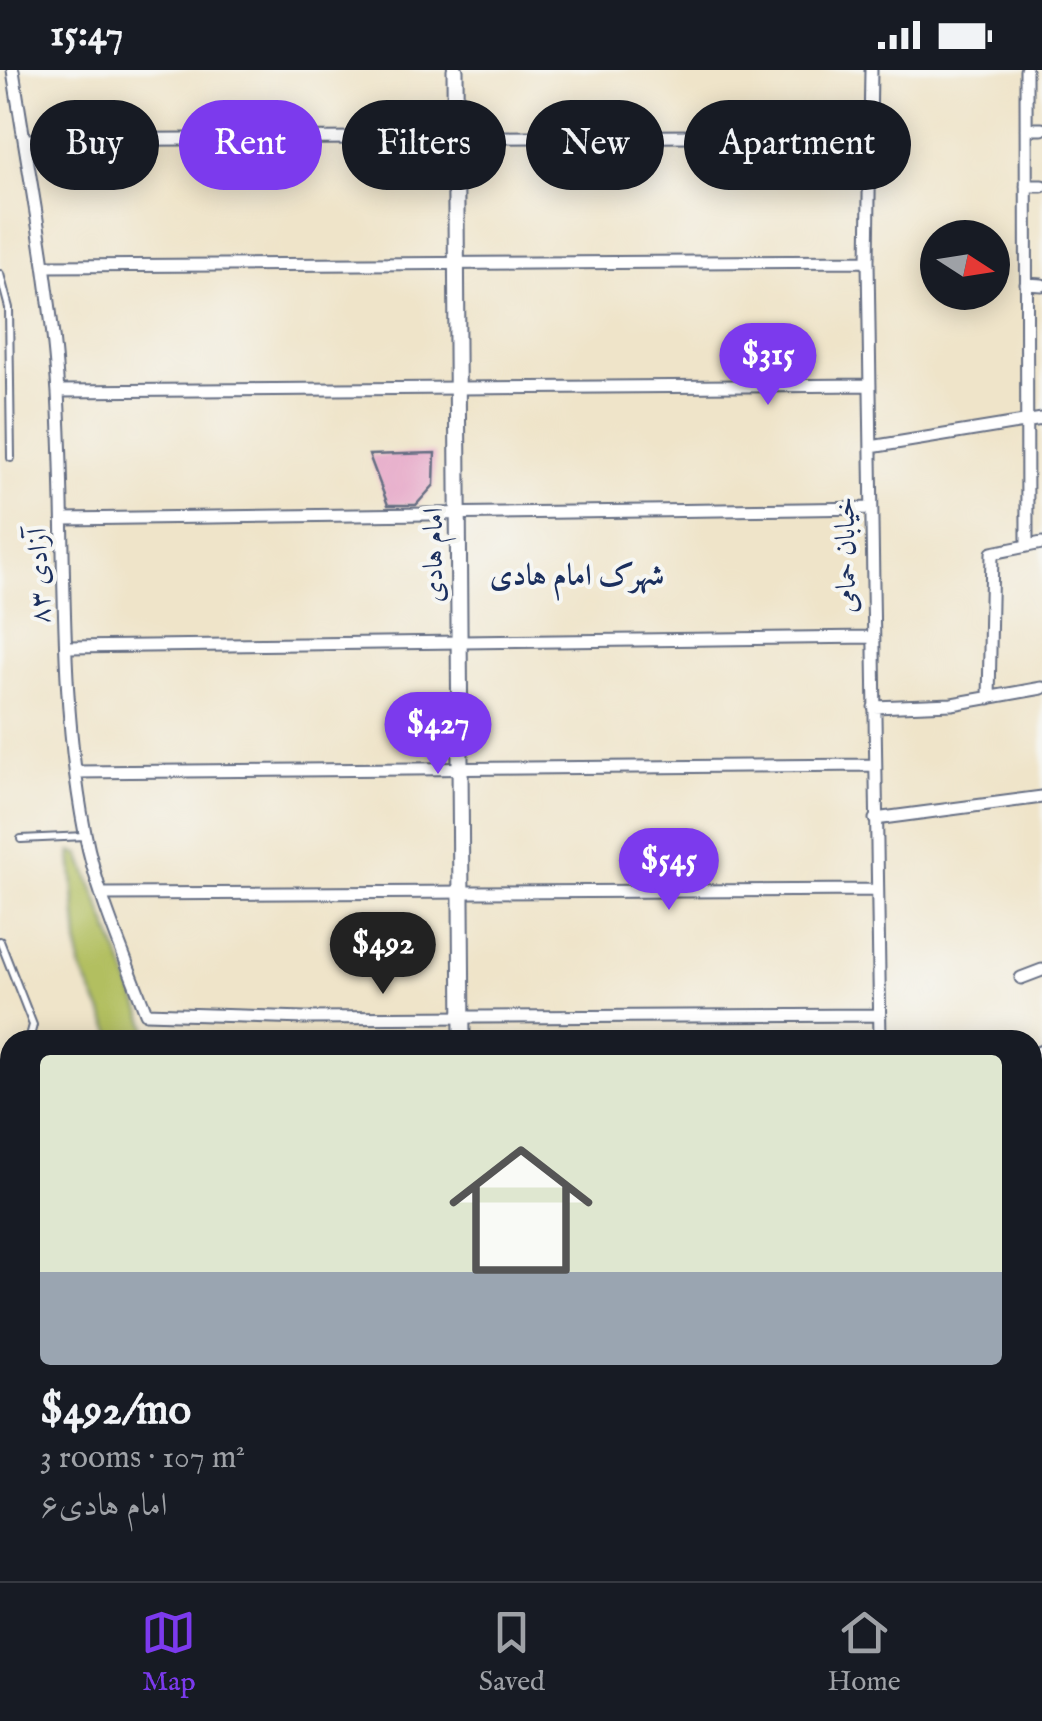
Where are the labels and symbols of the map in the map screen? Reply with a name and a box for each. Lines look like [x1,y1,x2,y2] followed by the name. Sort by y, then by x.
[920,220,1010,310] north arrow
[709,323,827,408] pin: $315
[828,496,866,614] street label: خیابان حمامی
[417,507,457,603] street label: امام هادی
[20,524,59,625] street label: آزادی ۸۳
[490,558,664,601] district label: شهرک امام هادی
[379,692,497,777] pin: $427
[610,828,728,913] pin: $545
[324,912,442,997] pin: $492

